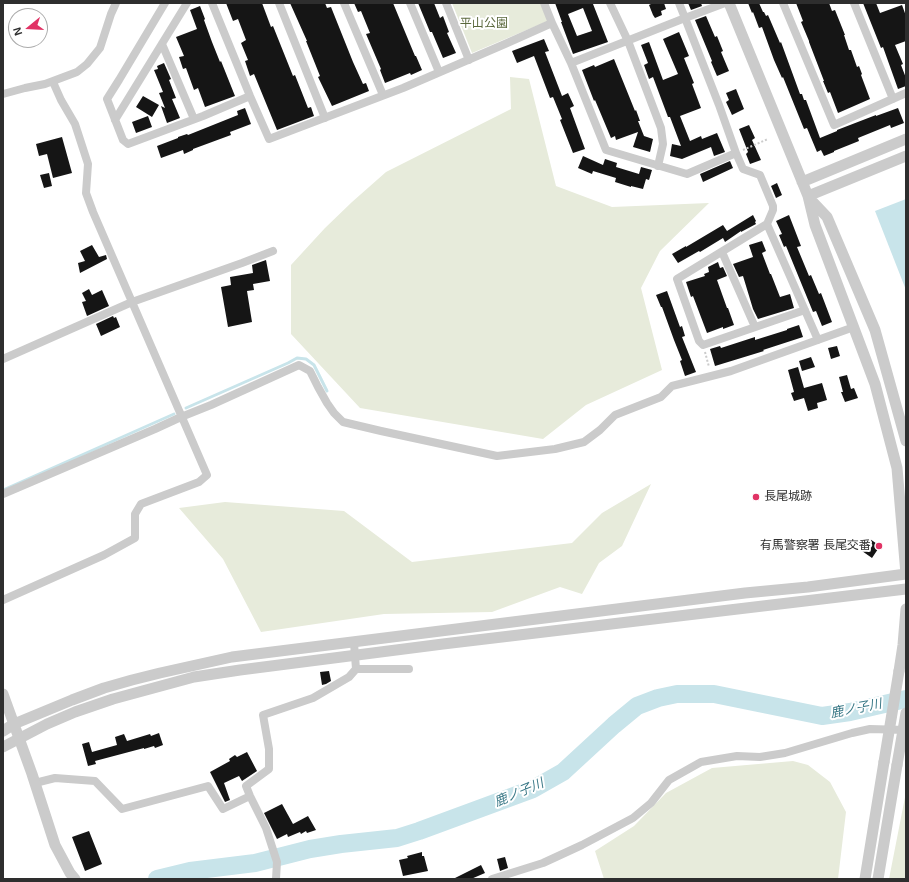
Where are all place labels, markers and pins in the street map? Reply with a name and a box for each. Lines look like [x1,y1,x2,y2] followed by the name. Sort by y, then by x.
[764,490,812,504] place label: 長尾城跡
[751,492,761,502] marker: 長尾城跡
[760,539,871,553] place label: 有馬警察署 長尾交番
[874,541,884,551] marker: 有馬警察署 長尾交番

